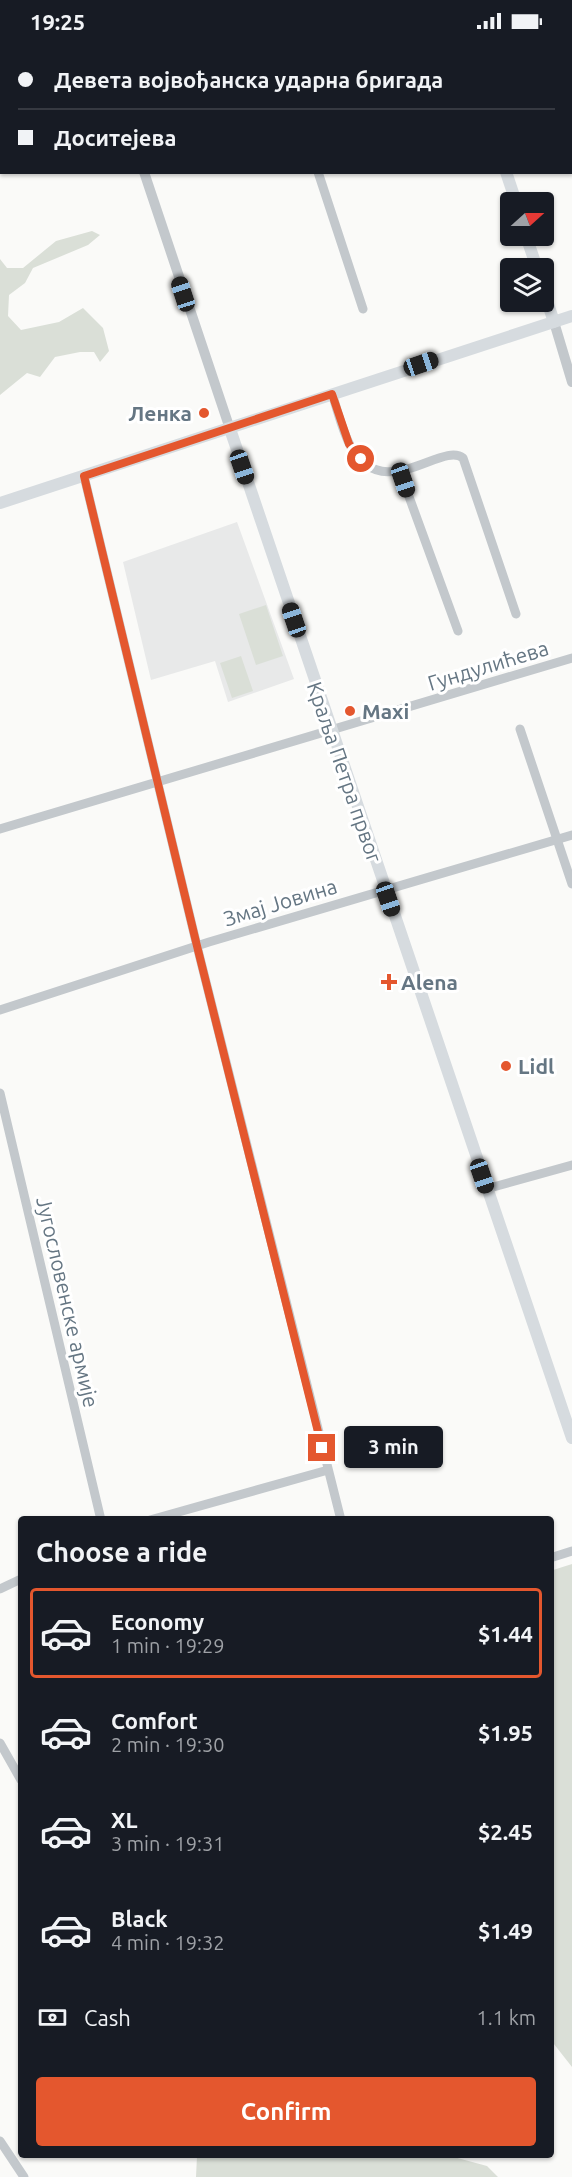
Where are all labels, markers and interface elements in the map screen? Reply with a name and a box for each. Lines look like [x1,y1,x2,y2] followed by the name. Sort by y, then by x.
[30,9,85,34] text: 19:25
[54,67,443,92] text: Девета војвођанска ударна бригада
[54,125,176,150] text: Доситејева
[500,192,554,246] north arrow
[500,192,554,312] map controls
[500,258,554,312] button: layers
[169,274,197,314] car
[401,350,441,378] car
[128,401,192,425] place label: Ленка
[197,406,211,420] marker: Ленка
[347,445,374,472] route start
[228,447,256,487] car
[389,460,417,500] car
[280,600,308,640] car
[425,635,551,695] street label: Гундулићева
[303,679,387,866] street label: Краља Петра првог
[362,699,409,723] place label: Maxi
[343,704,357,718] marker: Maxi
[220,873,340,931] street label: Змај Јовина
[374,879,402,919] car
[401,970,458,994] place label: Alena
[382,975,396,989] marker: Alena
[518,1054,554,1078] place label: Lidl
[499,1059,513,1073] marker: Lidl
[468,1156,496,1196] car
[32,1194,104,1410] street label: Југословенске армије
[343,1427,442,1469] callout: 3 min
[308,1434,335,1461] route end
[368,1435,419,1458] text: 3 min
[36,1537,208,1567] text: Choose a ride
[39,1606,93,1660] icon: car
[111,1609,204,1634] text: Economy
[478,1621,533,1646] text: $1.44
[111,1634,225,1657] text: 1 min · 19:29
[39,1705,93,1759] icon: car
[111,1708,198,1733] text: Comfort
[478,1720,533,1745] text: $1.95
[111,1733,225,1756] text: 2 min · 19:30
[39,1804,93,1858] icon: car
[111,1807,138,1832] text: XL
[478,1819,533,1844] text: $2.45
[111,1832,225,1855] text: 3 min · 19:31
[39,1903,93,1957] icon: car
[111,1906,168,1931] text: Black
[478,1918,533,1943] text: $1.49
[111,1931,225,1954] text: 4 min · 19:32
[36,2001,69,2034] icon: cash
[84,2005,131,2030] text: Cash
[477,2006,536,2029] text: 1.1 km
[36,2077,536,2146] button: Confirm

